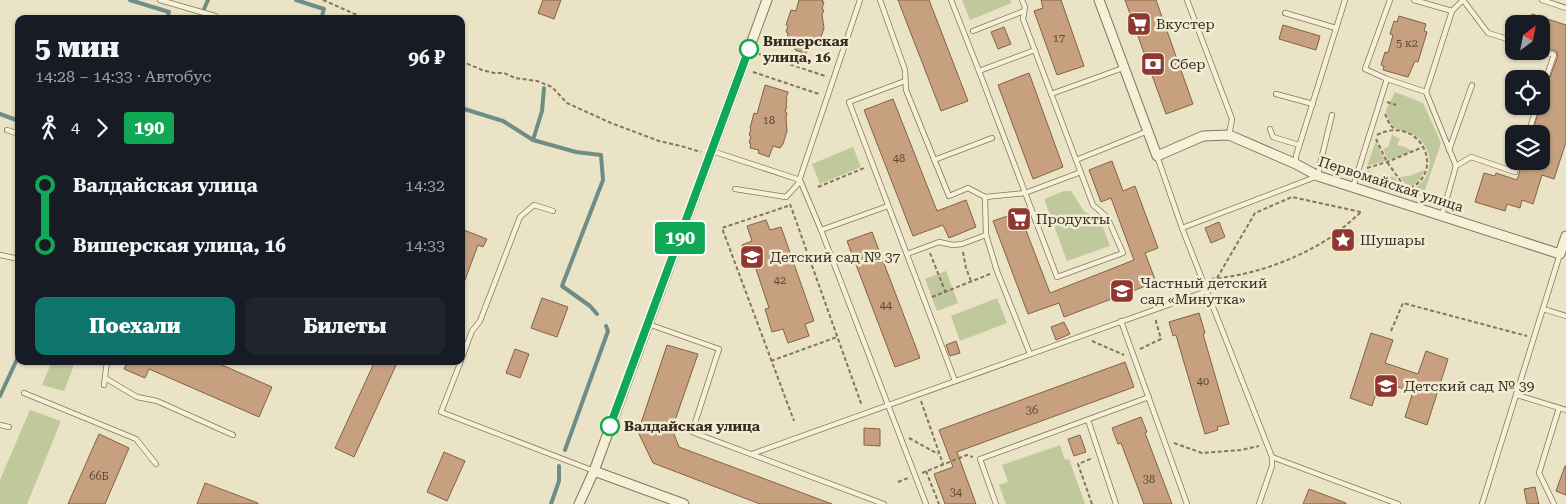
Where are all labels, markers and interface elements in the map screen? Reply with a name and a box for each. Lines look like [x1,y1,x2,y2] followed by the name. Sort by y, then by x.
[1126,11,1152,37] supermarket icon: Вкустер
[1505,15,1550,60] north arrow
[1505,15,1550,170] map controls
[1156,16,1215,32] place label: Вкустер
[35,31,119,64] text: 5 мин
[1053,32,1065,45] house number: 17
[763,33,849,65] place label: Вишерская улица, 16
[1396,37,1418,50] house number: 5 к2
[739,39,759,59] marker: Вишерская улица, 16
[408,46,445,69] text: 96 ₽
[1140,51,1166,77] bank icon: Сбер
[1170,56,1205,72] place label: Сбер
[35,67,211,86] text: 14:28 – 14:33 · Автобус
[1505,70,1550,115] button: locate
[35,114,63,142] icon: walk
[88,114,116,142] icon: forward
[763,114,775,127] house number: 18
[134,117,164,138] text: 190
[71,118,80,137] text: 4
[1505,125,1550,170] button: layers
[893,152,905,165] house number: 48
[1317,153,1466,215] street label: Первомайская улица
[73,174,258,197] text: Валдайская улица
[405,176,445,195] text: 14:32
[1006,206,1032,232] supermarket icon: Продукты
[1036,211,1110,227] place label: Продукты
[651,222,709,254] line badge: 190
[665,227,695,248] text: 190
[1330,227,1356,253] place icon: Шушары
[1360,232,1425,248] place label: Шушары
[73,234,286,257] text: Вишерская улица, 16
[405,236,445,255] text: 14:33
[739,244,765,270] school or university icon: Детский сад № 37
[770,249,900,265] place label: Детский сад № 37
[774,274,786,287] house number: 42
[1140,275,1267,307] place label: Частный детский сад «Минутка»
[1109,278,1135,304] school or university icon: Частный детский сад «Минутка»
[35,297,235,355] button: Поехали
[245,297,445,355] button: Билеты
[880,299,893,312] house number: 44
[1373,373,1399,399] school or university icon: Детский сад № 39
[1197,375,1209,388] house number: 40
[1404,378,1534,394] place label: Детский сад № 39
[1026,404,1038,417] house number: 36
[600,416,620,436] marker: Валдайская улица
[624,418,761,434] place label: Валдайская улица
[89,470,109,483] house number: 66Б
[1143,473,1155,486] house number: 38
[950,486,963,499] house number: 34

